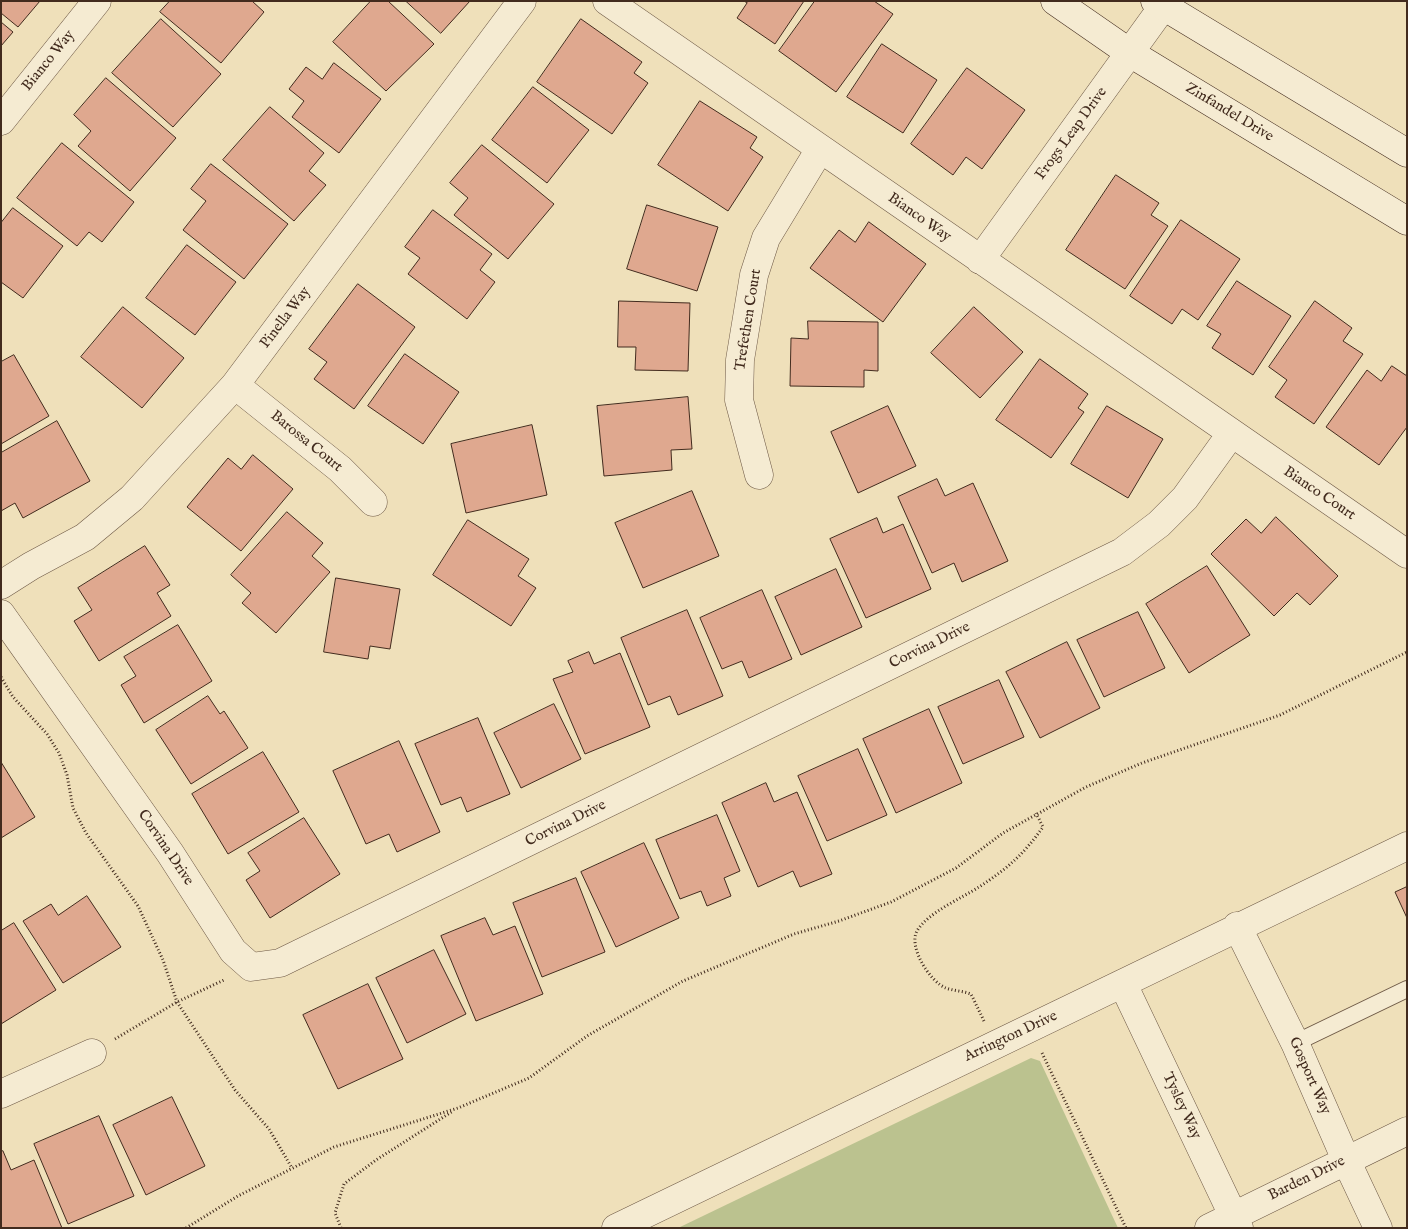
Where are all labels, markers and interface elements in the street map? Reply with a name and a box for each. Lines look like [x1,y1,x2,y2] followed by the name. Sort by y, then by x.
[19,27,79,95] street label: Bianco Way
[1182,80,1276,146] street label: Zinfandel Drive
[1032,84,1112,184] street label: Frogs Leap Drive
[884,190,954,246] street label: Bianco Way
[732,268,766,372] street label: Trefethen Court
[257,284,315,352] street label: Pinella Way
[266,407,346,477] street label: Barossa Court
[1279,463,1359,525] street label: Bianco Court
[887,619,973,673] street label: Corvina Drive
[523,797,609,851] street label: Corvina Drive
[133,807,197,889] street label: Corvina Drive
[962,1008,1060,1066] street label: Arrington Drive
[1284,1035,1334,1117] street label: Gosport Way
[1158,1070,1204,1142] street label: Tysley Way
[1266,1153,1348,1205] street label: Barden Drive

